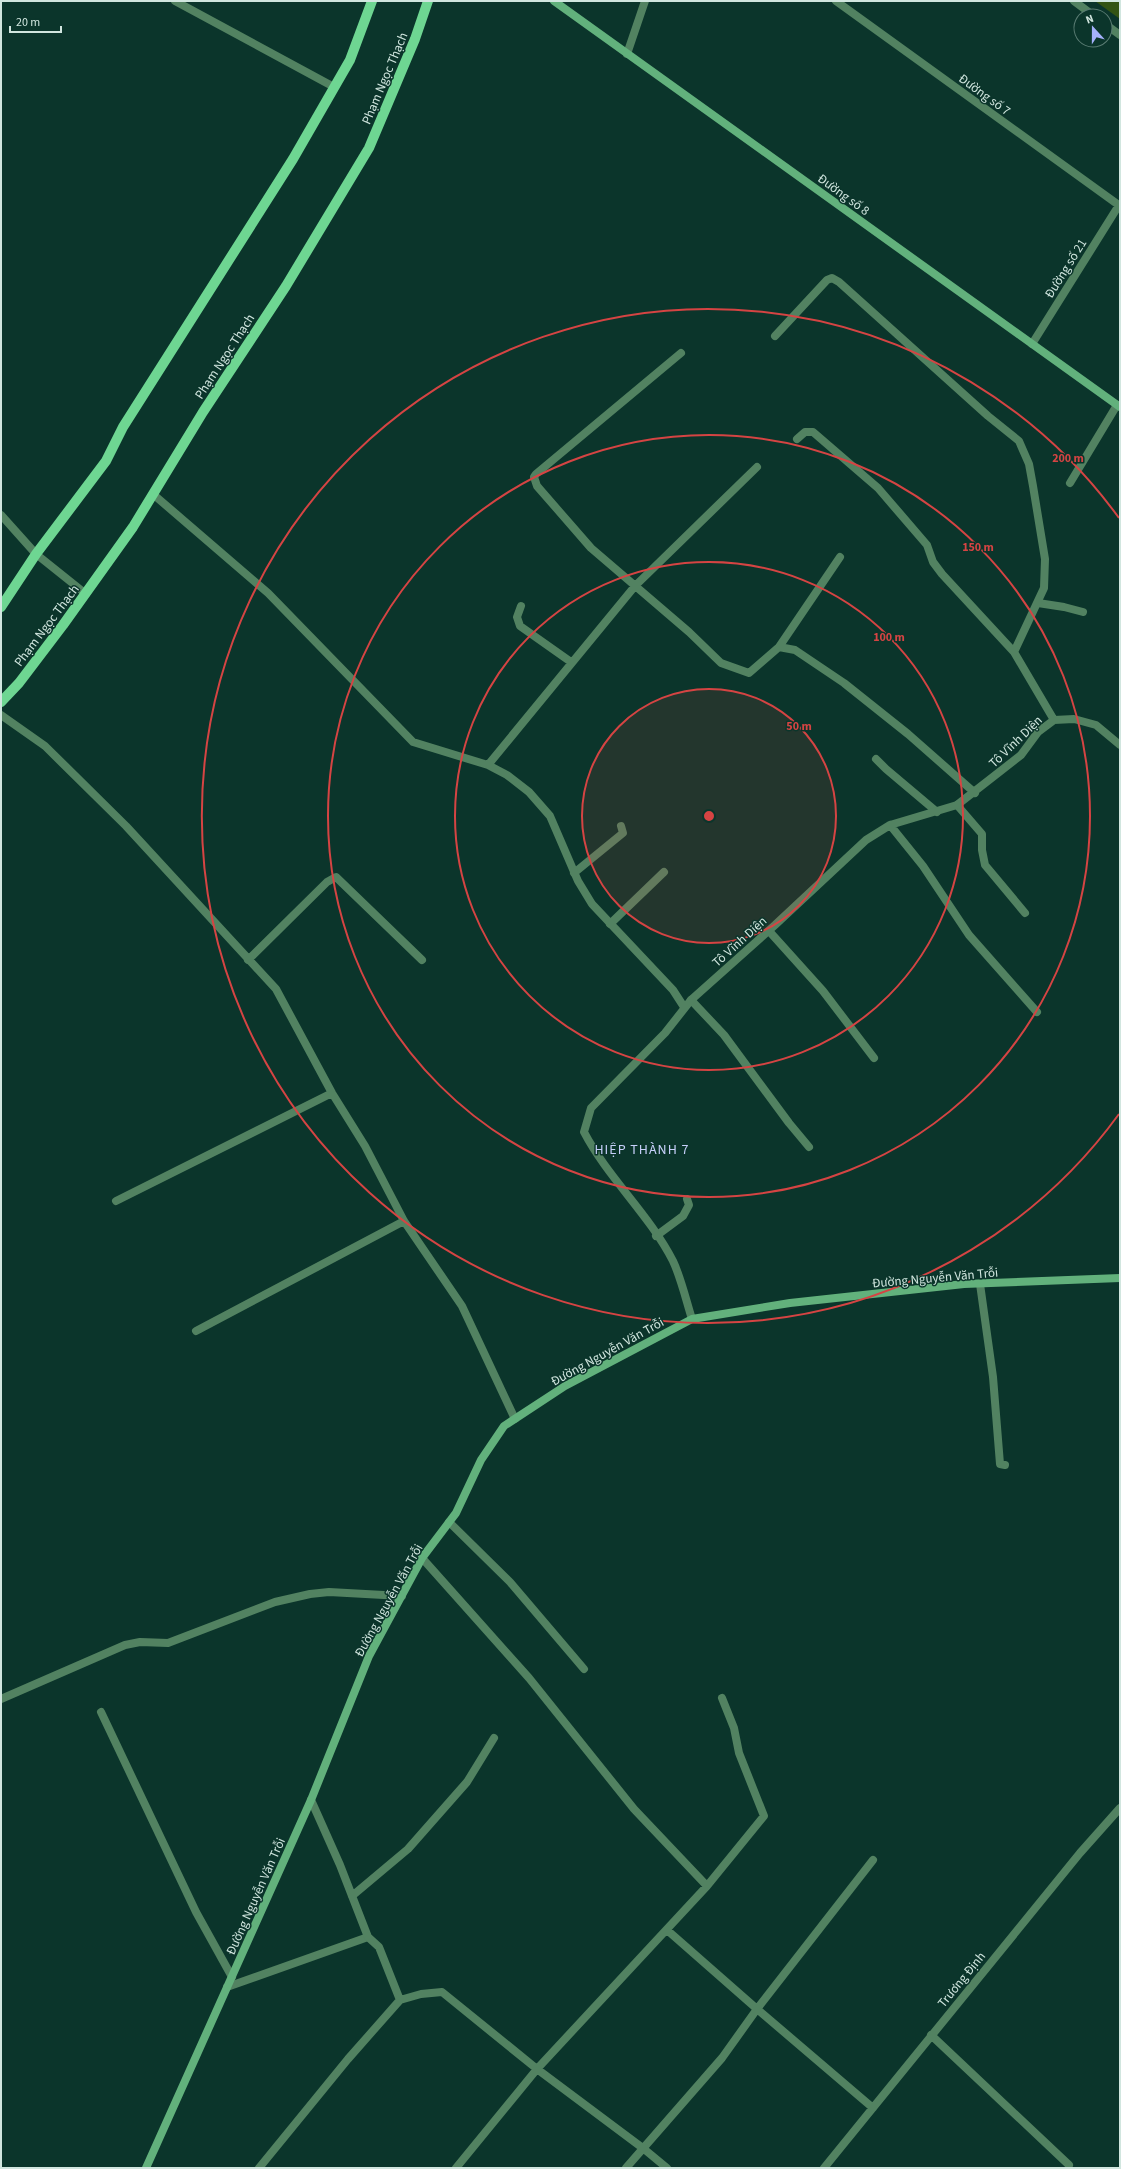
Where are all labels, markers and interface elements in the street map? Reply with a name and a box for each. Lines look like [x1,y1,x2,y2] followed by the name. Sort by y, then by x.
[10,8,61,34] scale bar
[1073,8,1113,48] north arrow
[1083,11,1096,27] text: N
[16,14,40,31] text: 20 m
[357,30,412,127] street label: Phạm Ngọc Thạch
[955,70,1014,120] street label: Đường số 7
[814,170,873,220] street label: Đường số 8
[1041,235,1091,302] street label: Đường số 21
[191,310,259,403] street label: Phạm Ngọc Thạch
[1052,450,1084,467] text: 200 m
[962,539,994,556] text: 150 m
[10,581,84,670] street label: Phạm Ngọc Thạch
[873,629,905,646] text: 100 m
[985,712,1046,772] street label: Tô Vĩnh Diện
[786,718,812,735] text: 50 m
[702,809,716,823] centre of rings
[708,912,771,971] street label: Tô Vĩnh Diện
[594,1140,690,1160] district label: HIỆP THÀNH 7
[871,1264,999,1292] street label: Đường Nguyễn Văn Trỗi
[548,1313,667,1390] street label: Đường Nguyễn Văn Trỗi
[350,1541,427,1660] street label: Đường Nguyễn Văn Trỗi
[222,1835,290,1958] street label: Đường Nguyễn Văn Trỗi
[934,1948,990,2011] street label: Trương Định

